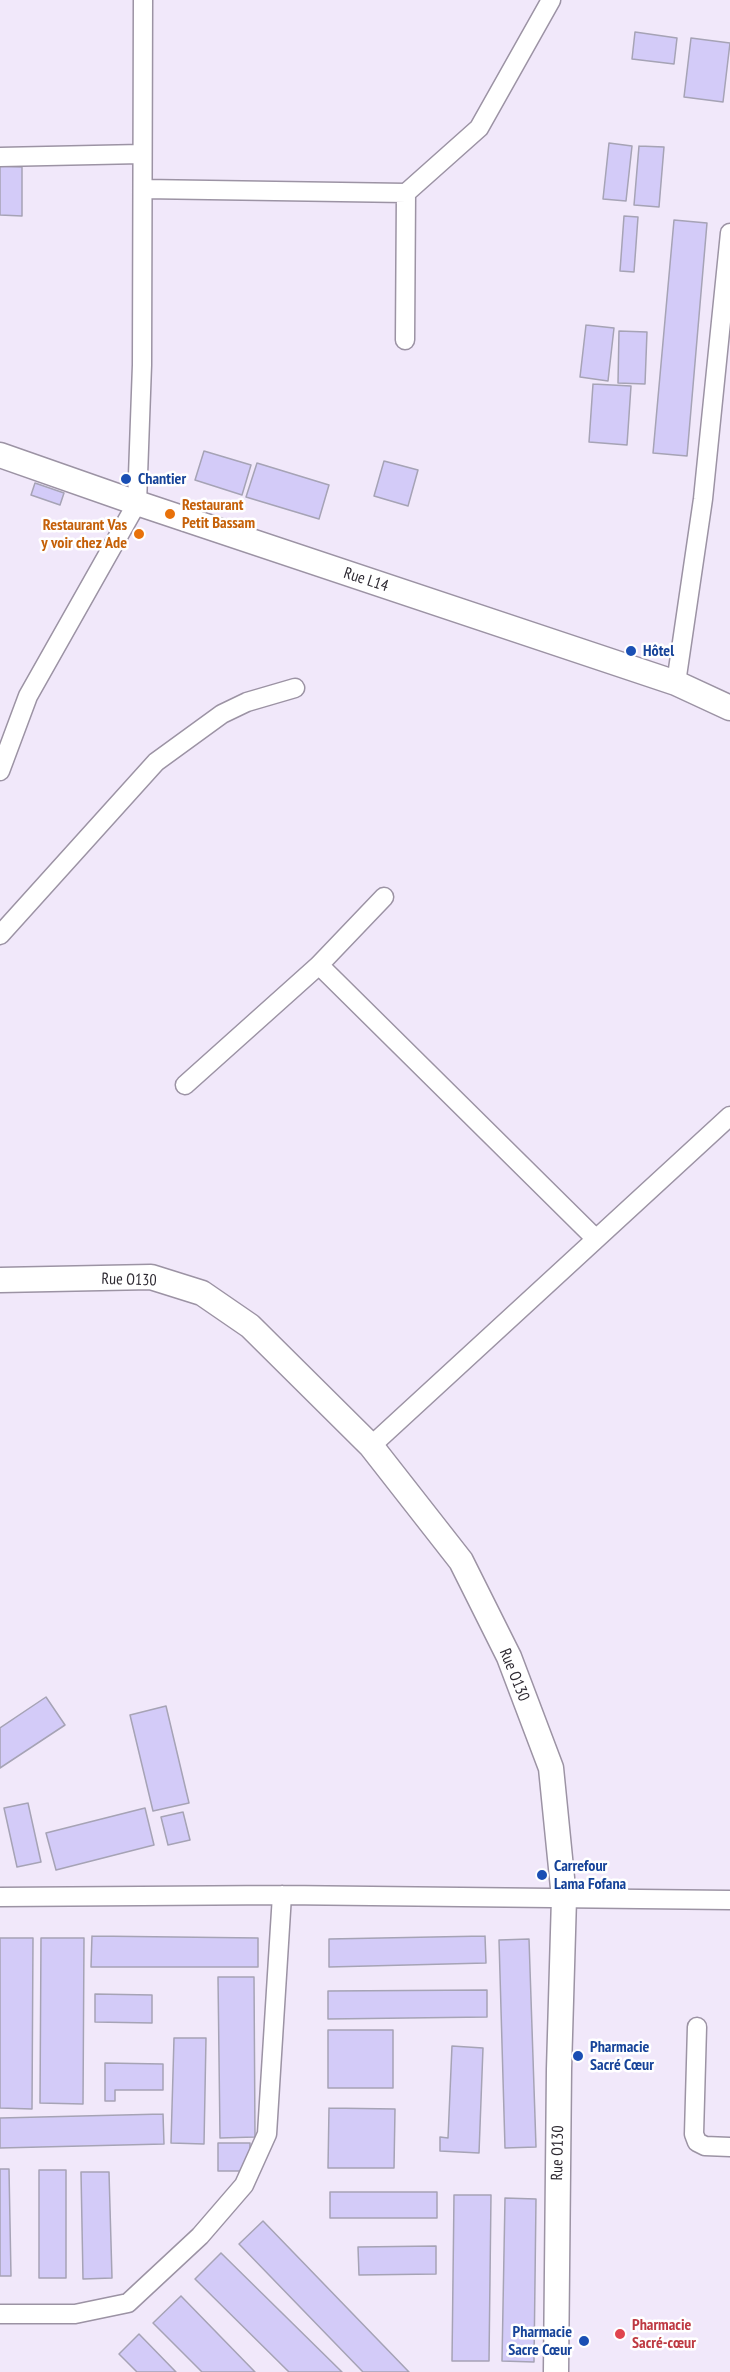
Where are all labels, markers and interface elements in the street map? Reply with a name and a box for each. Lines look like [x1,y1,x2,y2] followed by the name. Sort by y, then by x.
[138,469,186,489] place label: Chantier
[119,472,133,486] marker: Chantier
[182,495,255,533] place label: Restaurant Petit Bassam
[163,507,177,521] marker: Restaurant Petit Bassam
[41,515,127,553] place label: Restaurant Vas y voir chez Ade
[132,527,146,541] marker: Restaurant Vas y voir chez Ade
[341,564,391,596] street label: Rue L14
[643,641,674,661] place label: Hôtel
[624,644,638,658] marker: Hôtel
[101,1269,157,1291] street label: Rue O130
[495,1646,533,1704] street label: Rue O130
[554,1856,626,1894] place label: Carrefour Lama Fofana
[535,1868,549,1882] marker: Carrefour Lama Fofana
[590,2037,654,2075] place label: Pharmacie Sacré Cœur
[571,2049,585,2063] marker: Pharmacie Sacré Cœur
[548,2125,568,2181] street label: Rue O130
[632,2315,696,2353] place label: Pharmacie Sacré-cœur
[508,2322,572,2360] place label: Pharmacie Sacre Cœur
[613,2327,627,2341] marker: Pharmacie Sacré-cœur
[577,2334,591,2348] marker: Pharmacie Sacre Cœur

